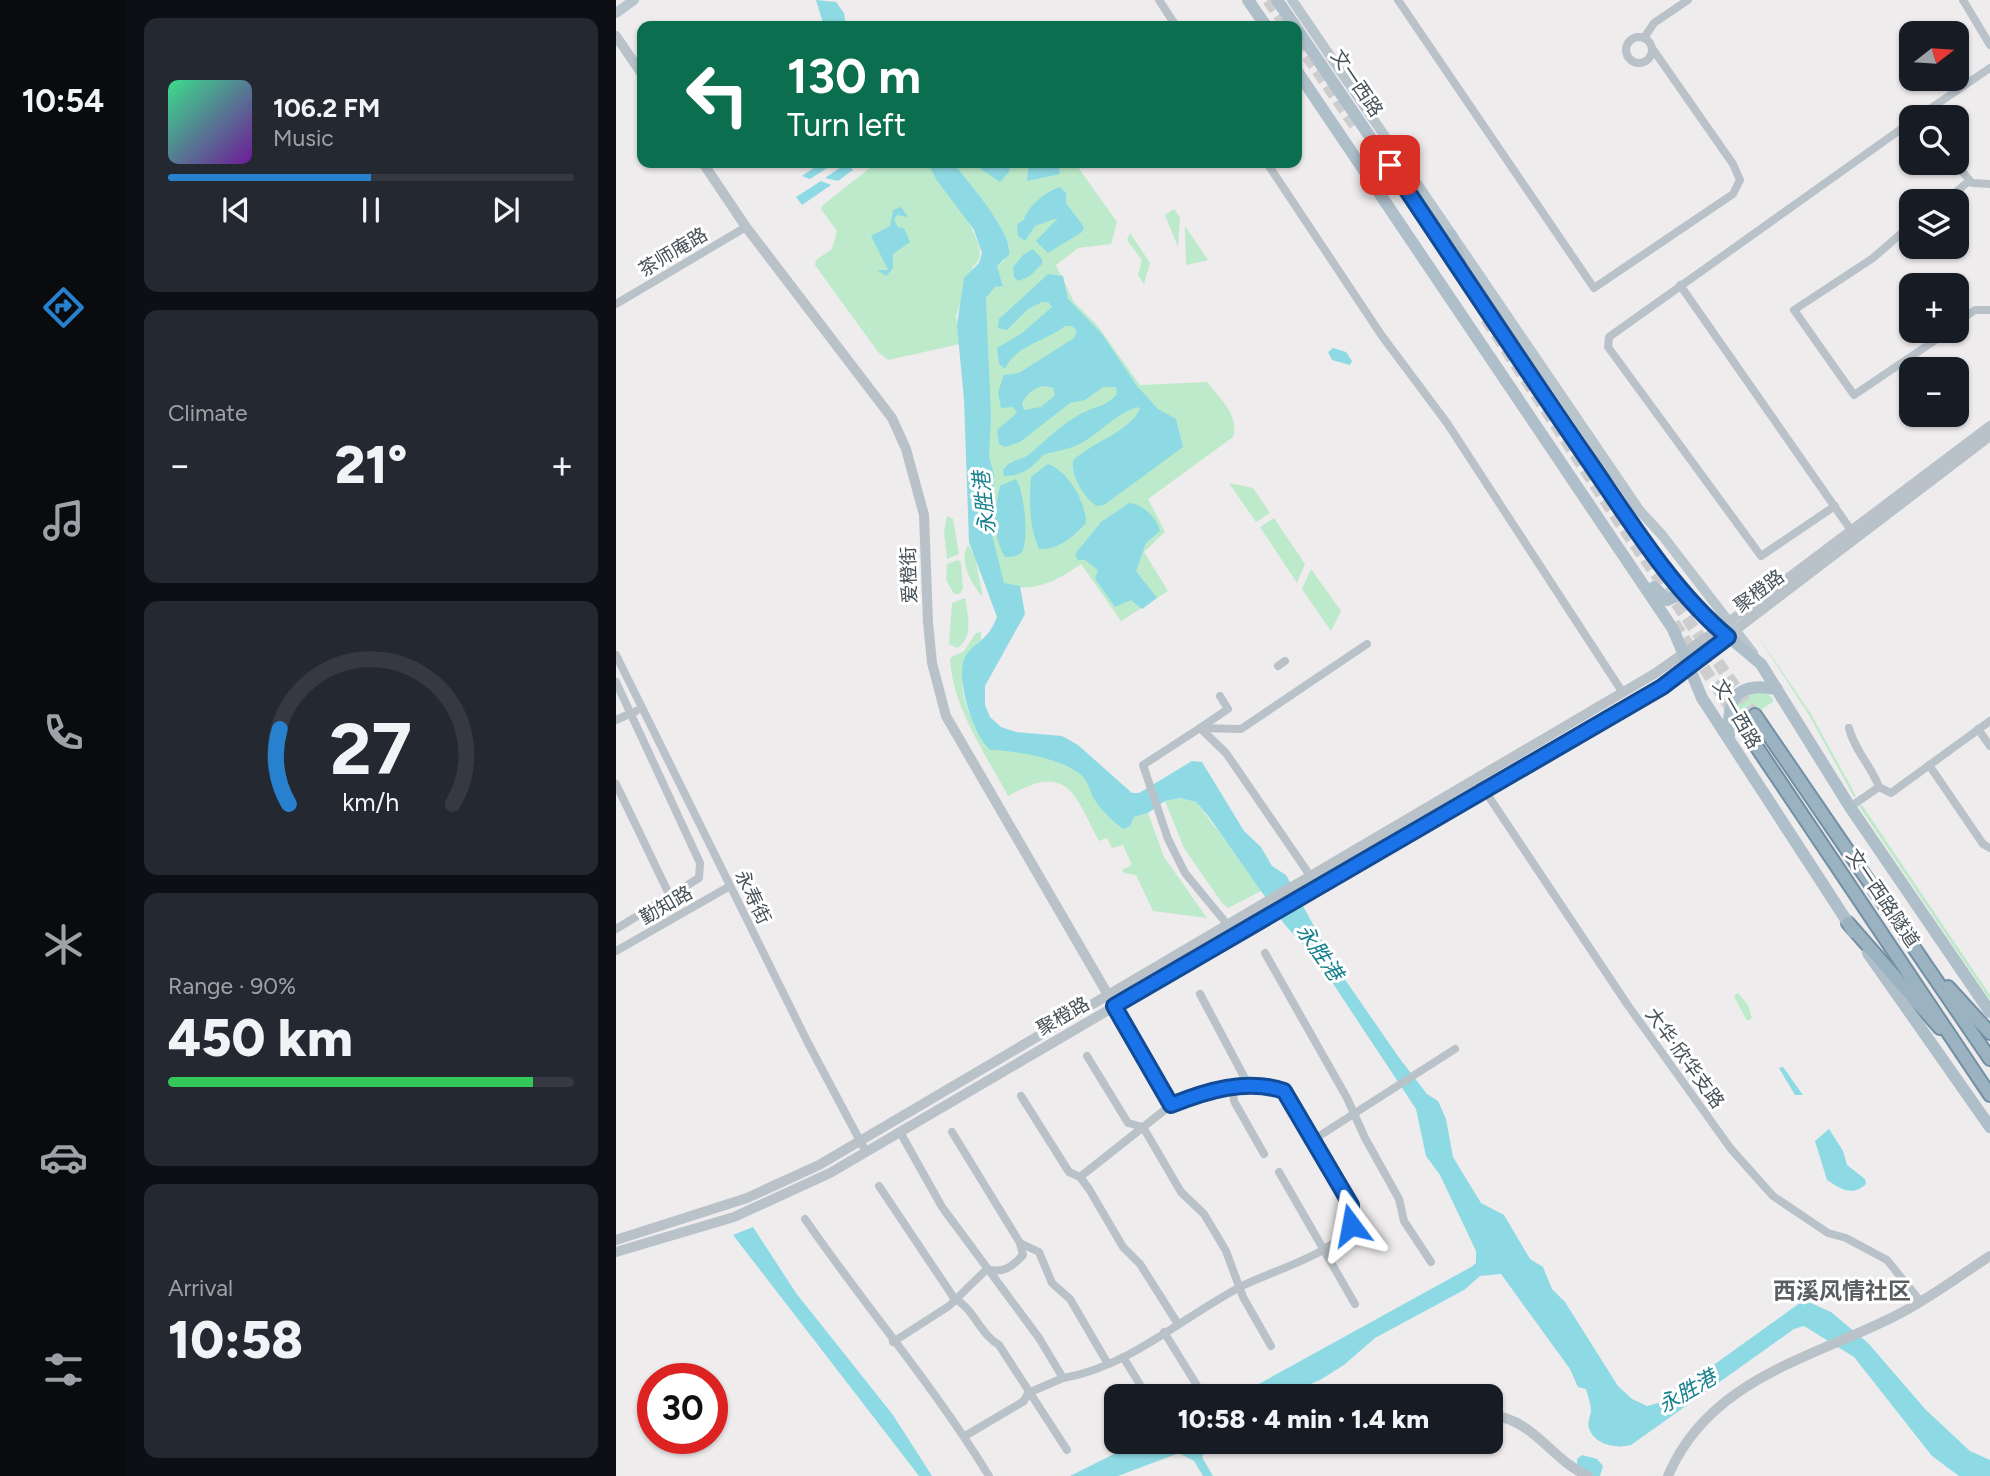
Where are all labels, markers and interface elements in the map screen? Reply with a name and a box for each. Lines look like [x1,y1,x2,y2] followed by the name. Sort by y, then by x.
[1899,21,1969,91] north arrow
[1899,21,1969,427] map controls
[1326,45,1388,121] street label: 文一西路
[787,46,921,105] text: 130 m
[672,49,763,140] icon: left
[22,82,104,120] text: 10:54
[273,92,380,124] text: 106.2 FM
[1899,105,1969,175] button: search
[787,106,906,144] text: Turn left
[273,124,334,152] text: Music
[1360,135,1420,195] pin
[1371,146,1409,184] icon: arrive
[1899,189,1969,259] button: layers
[217,191,255,229] icon: previous
[352,191,390,229] icon: pause
[487,191,525,229] icon: next
[634,223,712,281] street label: 茶师庵路
[1899,273,1969,343] button: +
[39,283,88,332] icon: directions
[1899,357,1969,427] button: −
[168,399,247,427] text: Climate
[335,434,407,496] text: 21°
[168,442,192,488] text: −
[550,442,574,488] text: +
[968,467,1000,536] water label: 永胜港
[39,496,88,545] icon: music
[897,546,921,604] street label: 爱橙街
[1729,565,1789,617] street label: 聚橙路
[1708,675,1766,753] street label: 文一西路
[330,705,412,792] text: 27
[39,708,88,757] icon: phone
[342,787,400,817] text: km/h
[1842,844,1924,952] street label: 文一西路隧道
[730,866,776,928] street label: 永寿街
[636,881,696,929] street label: 勤知路
[1292,919,1350,987] water label: 永胜港
[39,920,88,969] icon: climate
[168,972,296,1000] text: Range · 90%
[1033,992,1093,1040] street label: 聚橙路
[1641,1003,1729,1113] street label: 大华·欣华支路
[168,1007,353,1069] text: 450 km
[39,1133,88,1182] icon: car
[1314,1188,1388,1262] position arrow
[168,1274,233,1302] text: Arrival
[1773,1277,1911,1305] district label: 西溪风情社区
[168,1309,303,1371] text: 10:58
[39,1345,88,1394] icon: filters
[637,1363,728,1454] speed limit sign: 30
[1653,1363,1723,1418] water label: 永胜港
[1178,1403,1429,1435] text: 10:58 · 4 min · 1.4 km

